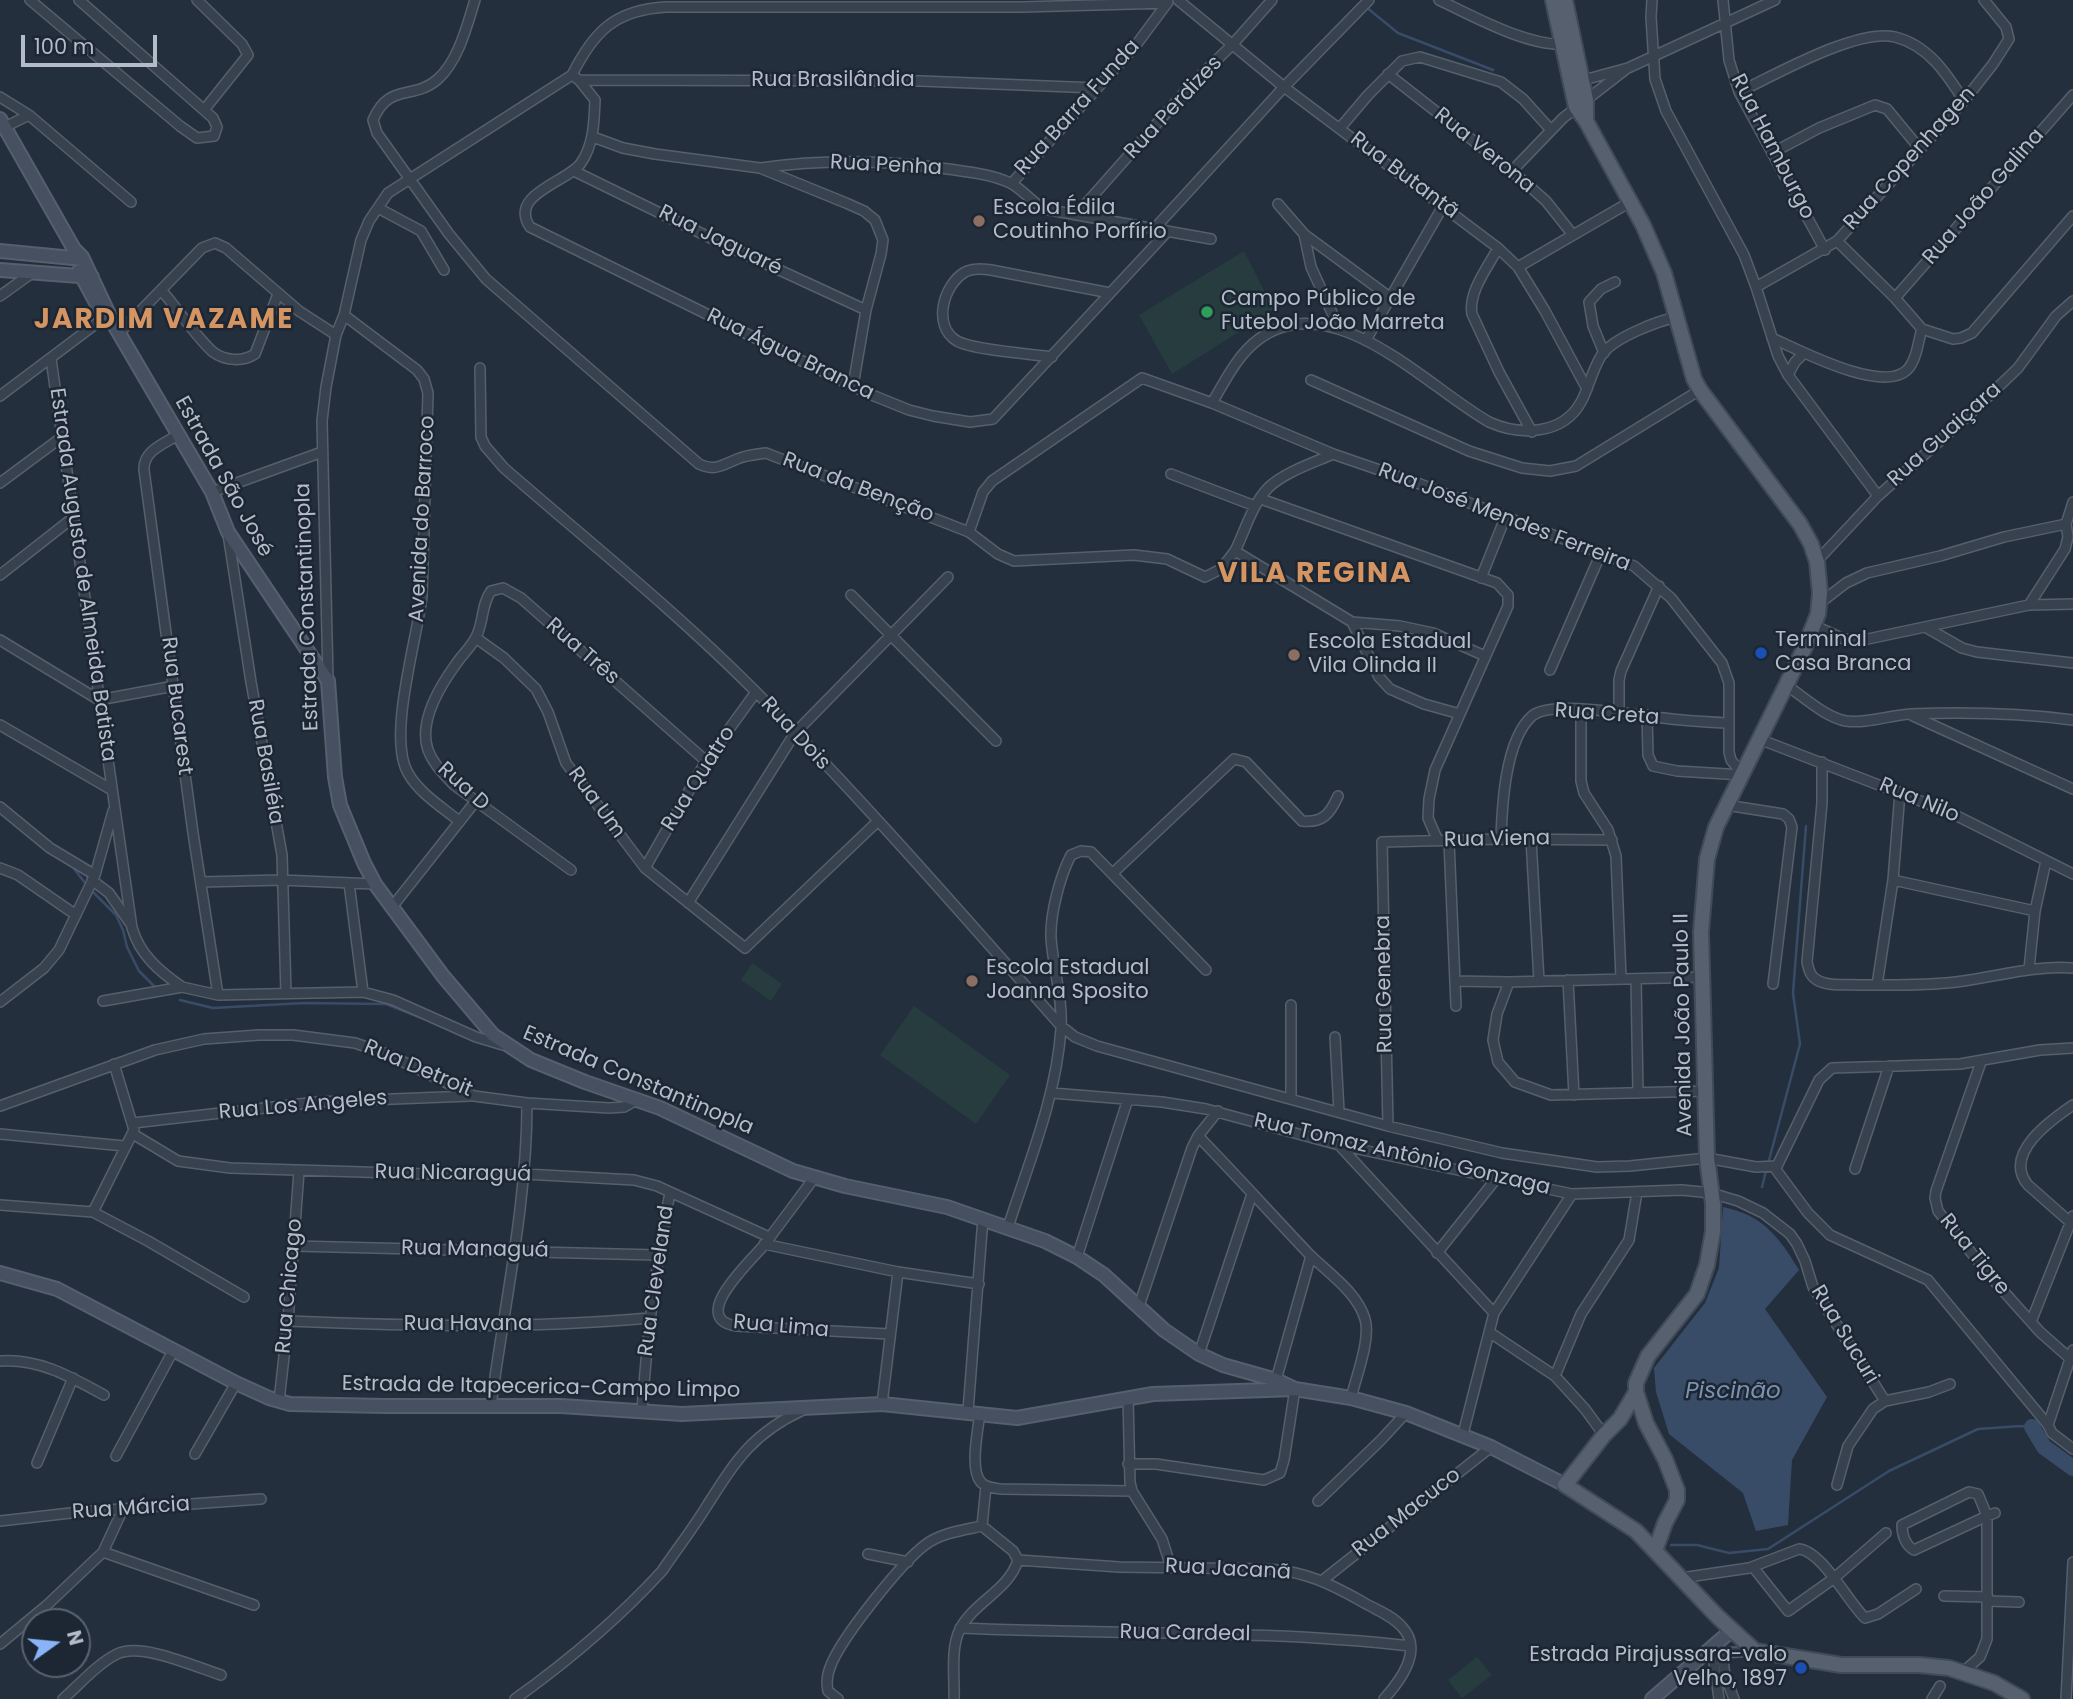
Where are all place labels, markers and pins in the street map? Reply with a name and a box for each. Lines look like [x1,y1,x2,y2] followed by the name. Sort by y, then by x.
[993,196,1167,246] place label: Escola Édila Coutinho Porfírio
[971,213,987,229] marker: Escola Édila Coutinho Porfírio
[1221,287,1445,337] place label: Campo Público de Futebol João Marreta
[1199,304,1215,320] marker: Campo Público de Futebol João Marreta
[1775,628,1911,678] place label: Terminal Casa Branca
[1308,630,1471,680] place label: Escola Estadual Vila Olinda II
[1753,645,1769,661] marker: Terminal Casa Branca
[1286,647,1302,663] marker: Escola Estadual Vila Olinda II
[986,956,1149,1006] place label: Escola Estadual Joanna Sposito
[964,973,980,989] marker: Escola Estadual Joanna Sposito
[1529,1643,1787,1693] place label: Estrada Pirajussara-valo Velho, 1897
[1793,1660,1809,1676] marker: Estrada Pirajussara-valo Velho, 1897

